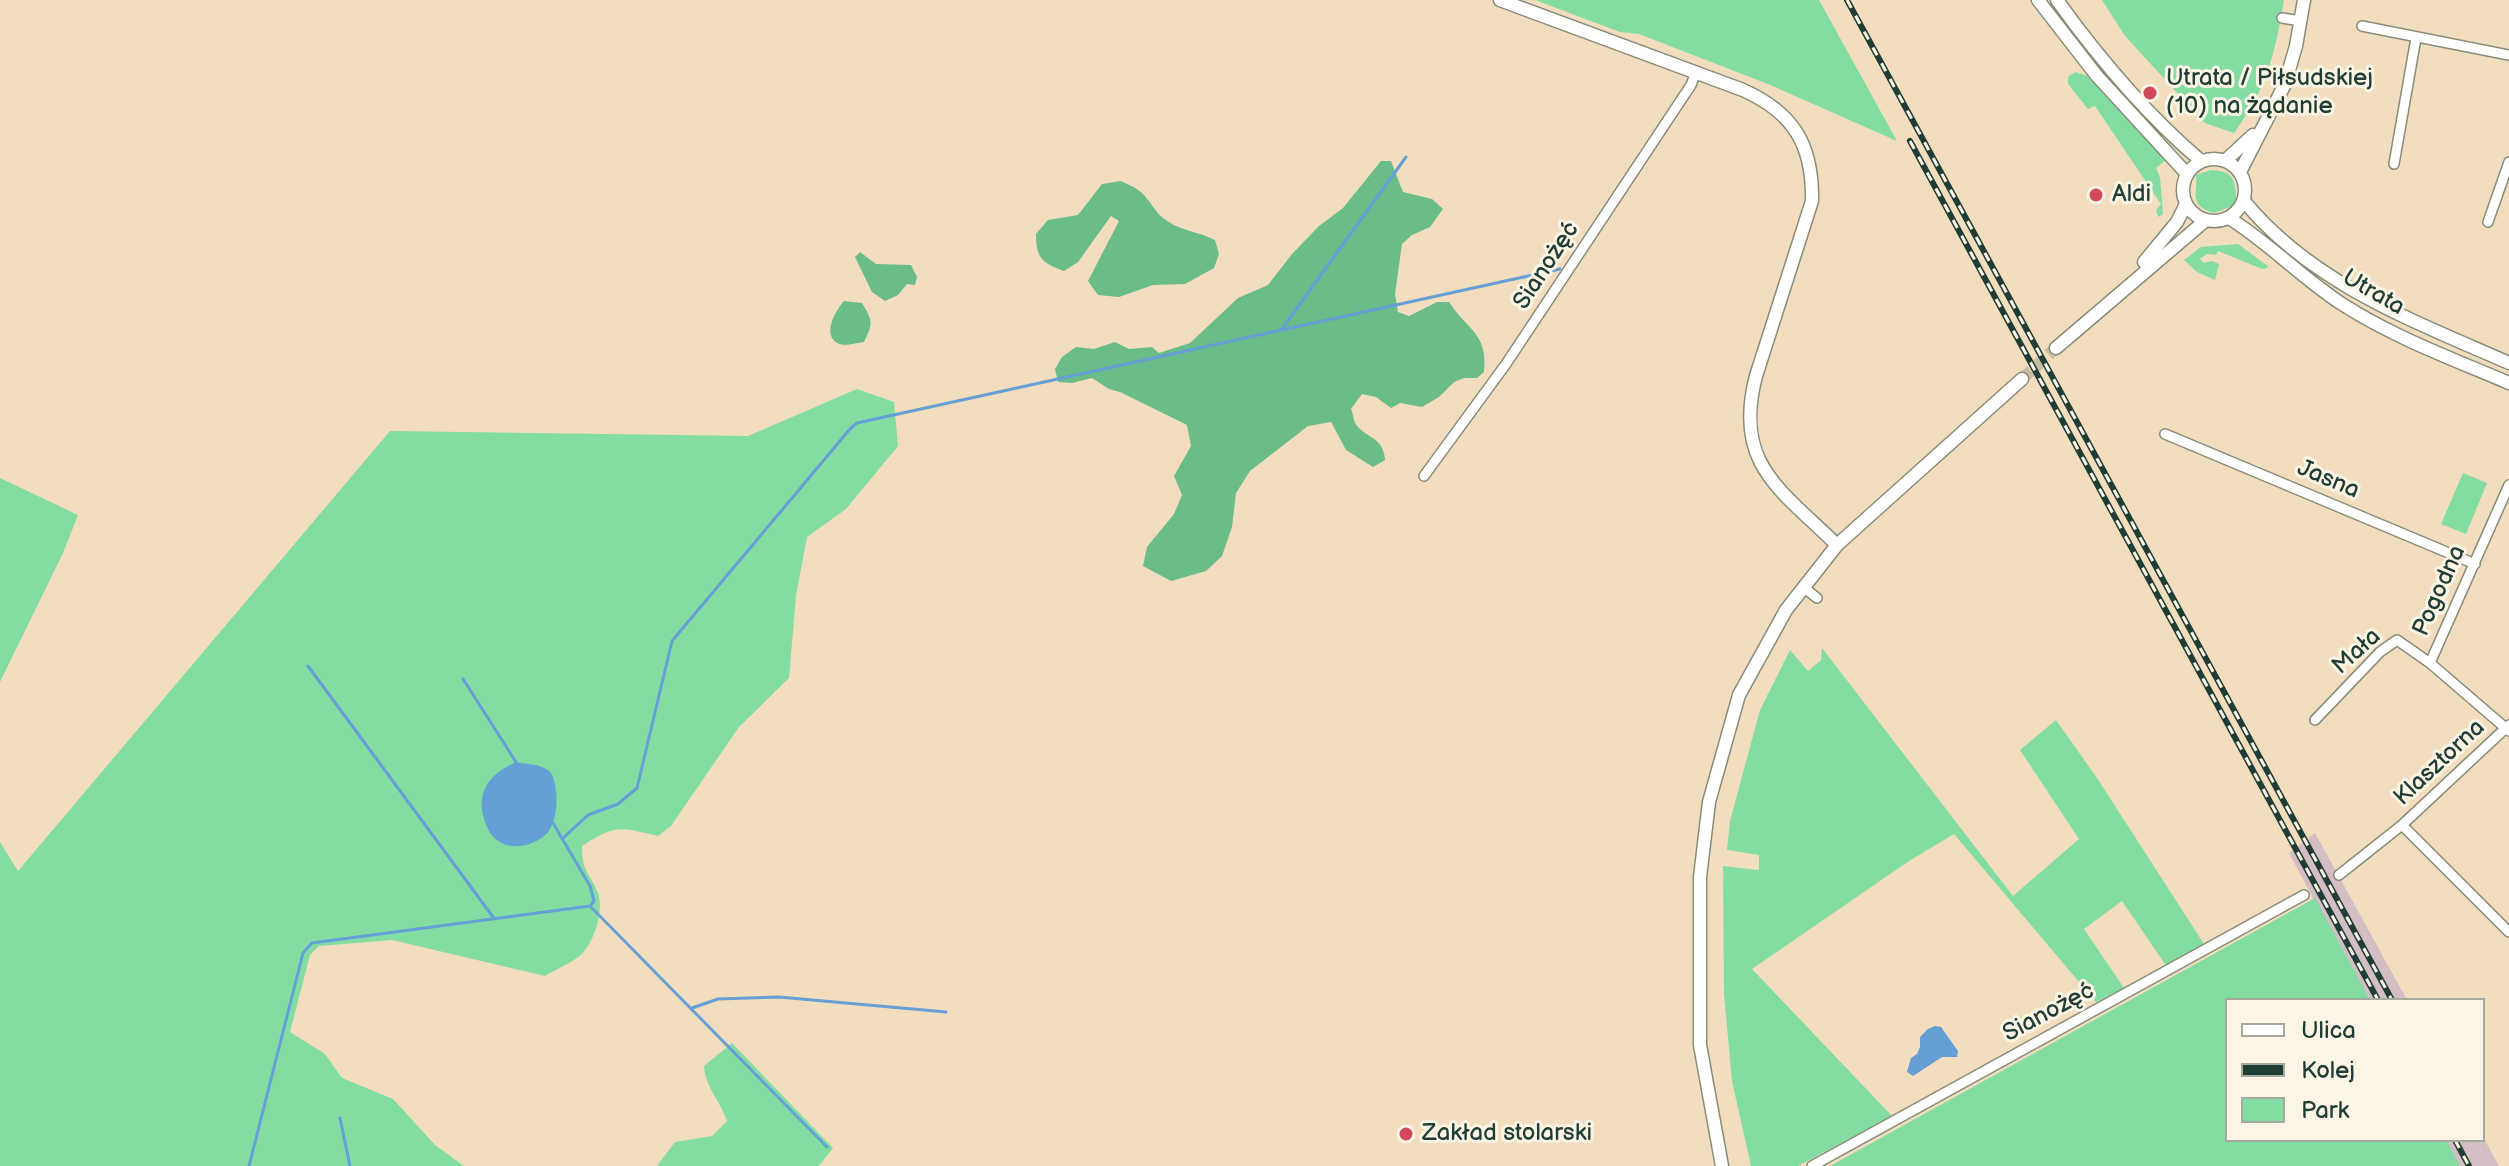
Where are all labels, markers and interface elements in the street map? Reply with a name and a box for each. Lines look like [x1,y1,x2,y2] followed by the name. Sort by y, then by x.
[2166,65,2373,121] place label: Utrata / Piłsudskiej (10) na żądanie
[2141,84,2159,102] marker: Utrata / Piłsudskiej (10) na żądanie
[2112,181,2151,209] place label: Aldi
[2087,186,2105,204] marker: Aldi
[1508,217,1586,315] street label: Sianożęć
[2337,264,2409,322] street label: Utrata
[2293,454,2363,506] street label: Jasna
[2407,541,2473,641] street label: Pogodna
[2327,623,2387,681] street label: Mała
[2389,714,2491,812] street label: Klasztorna
[1999,977,2099,1049] street label: Sianożęć
[2225,998,2485,1142] legend
[2301,1016,2356,1045] text: Ulica
[2301,1056,2355,1085] text: Kolej
[2301,1096,2349,1125] text: Park
[1422,1120,1592,1148] place label: Zakład stolarski
[1397,1125,1415,1143] marker: Zakład stolarski

